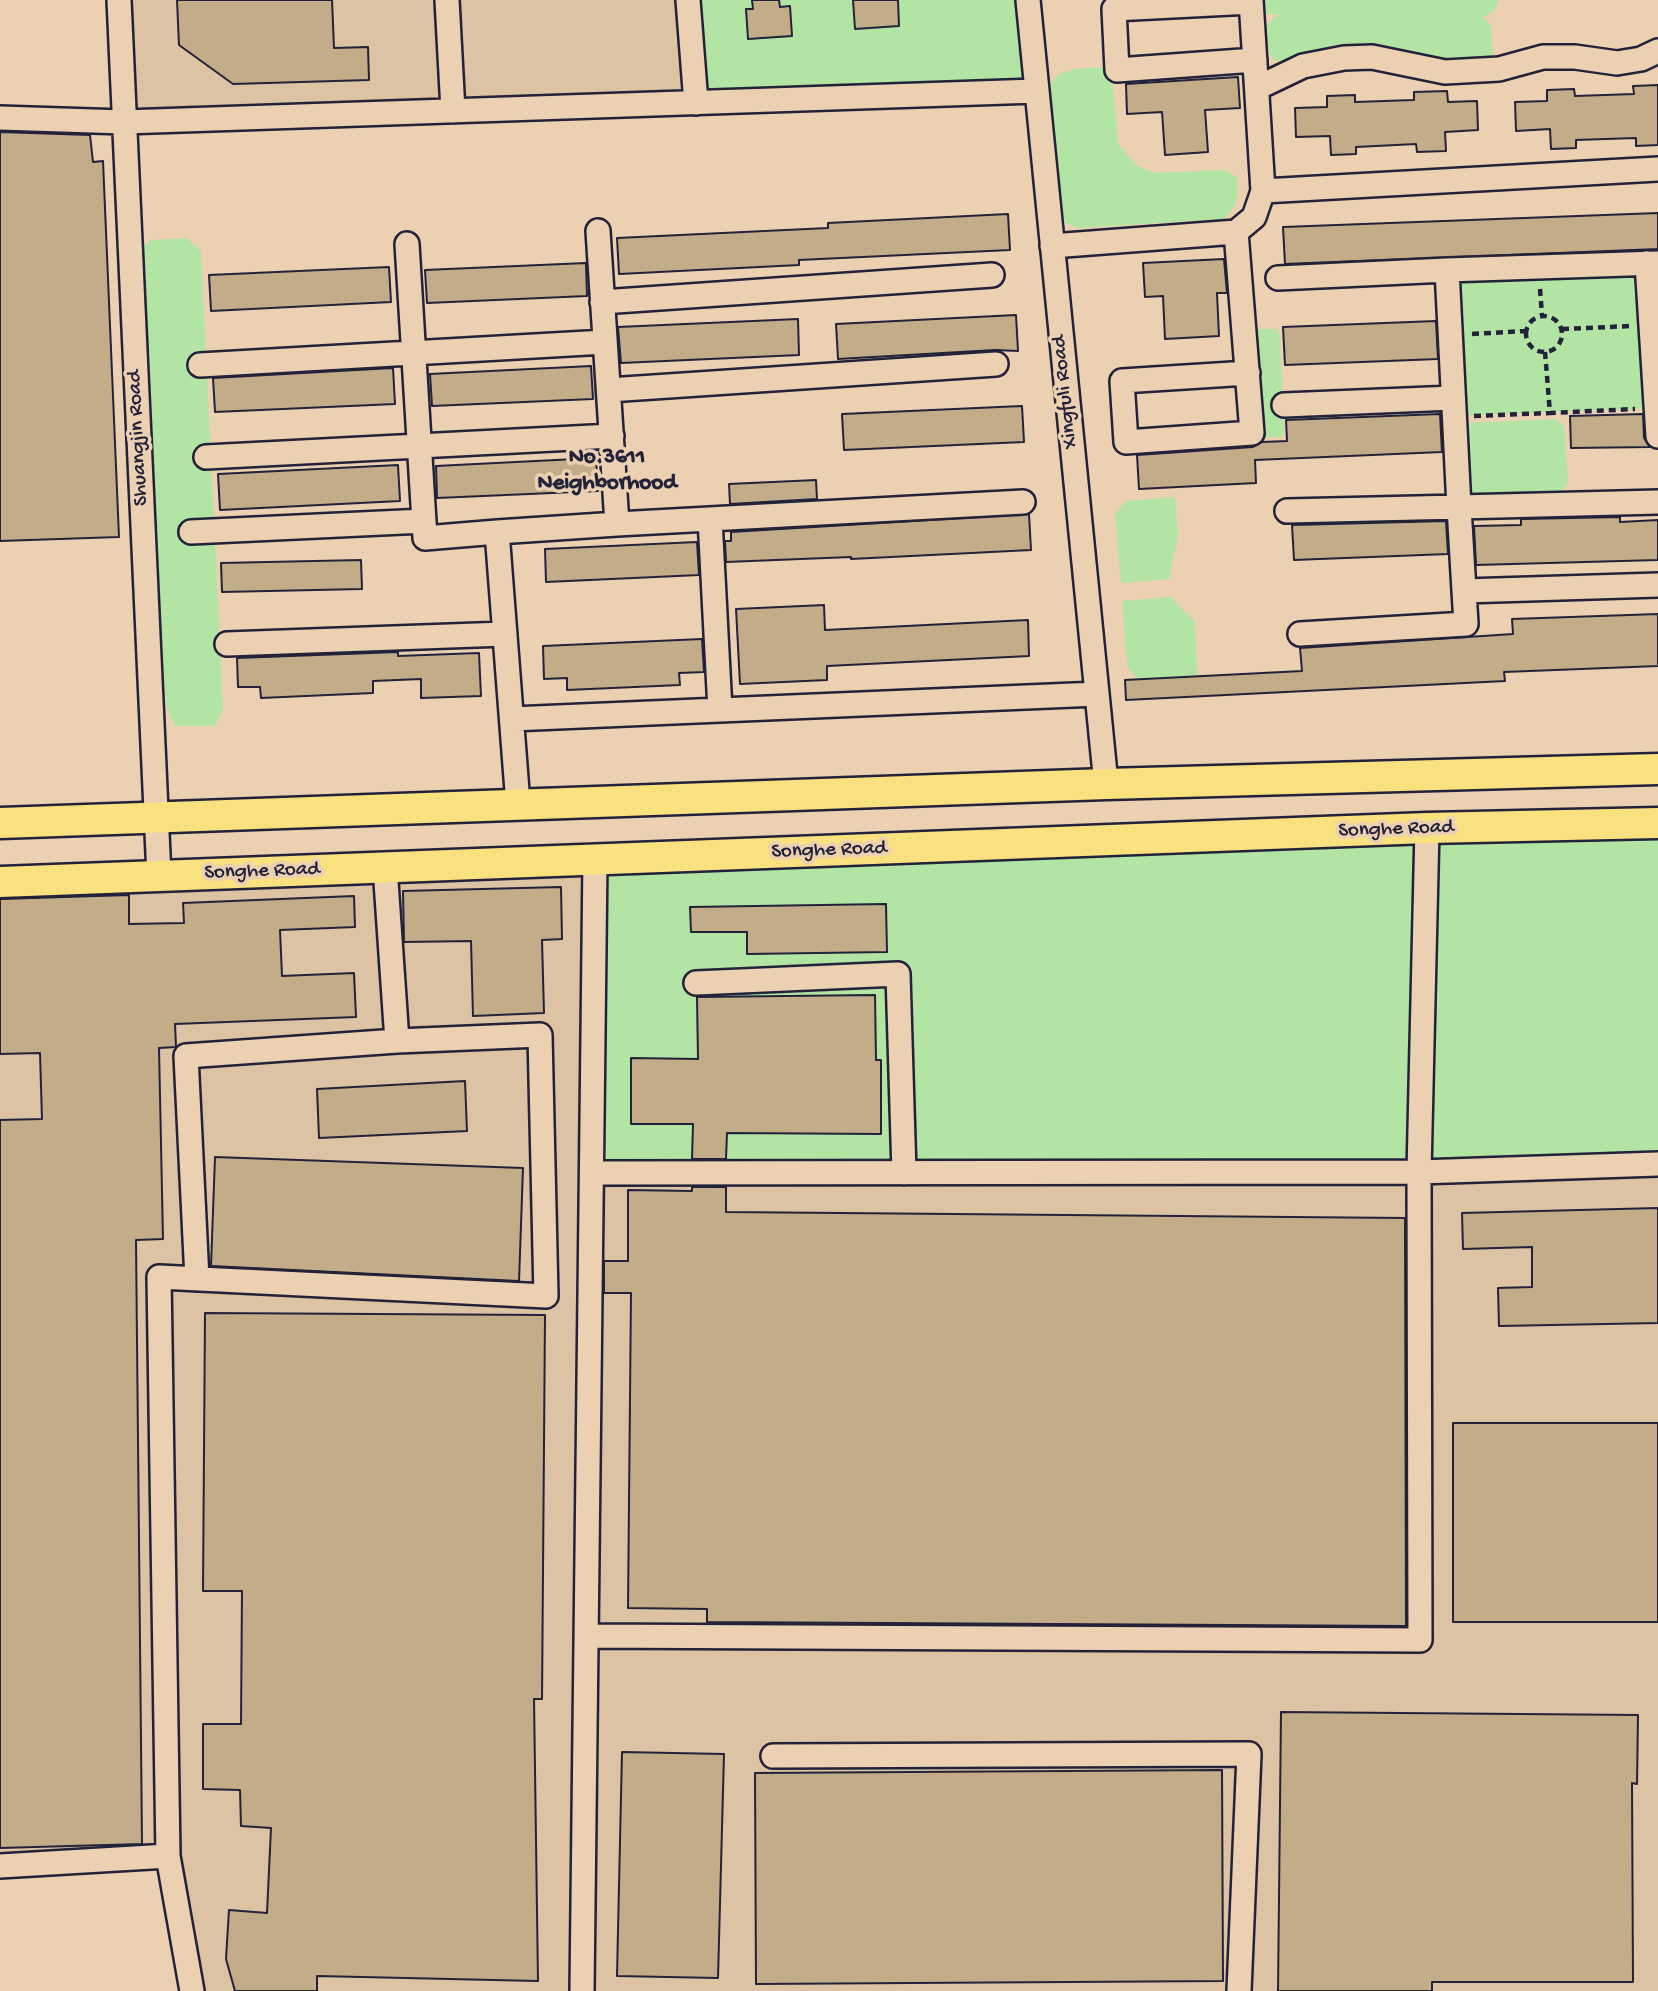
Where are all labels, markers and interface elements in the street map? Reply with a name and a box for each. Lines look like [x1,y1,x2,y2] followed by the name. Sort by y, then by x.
[1048,334,1084,450] street label: Xingfuli Road
[123,369,155,507] street label: Shuangjin Road
[537,444,677,498] district label: No.3611 Neighborhood
[1338,815,1454,845] street label: Songhe Road
[771,836,887,866] street label: Songhe Road
[204,857,320,887] street label: Songhe Road

